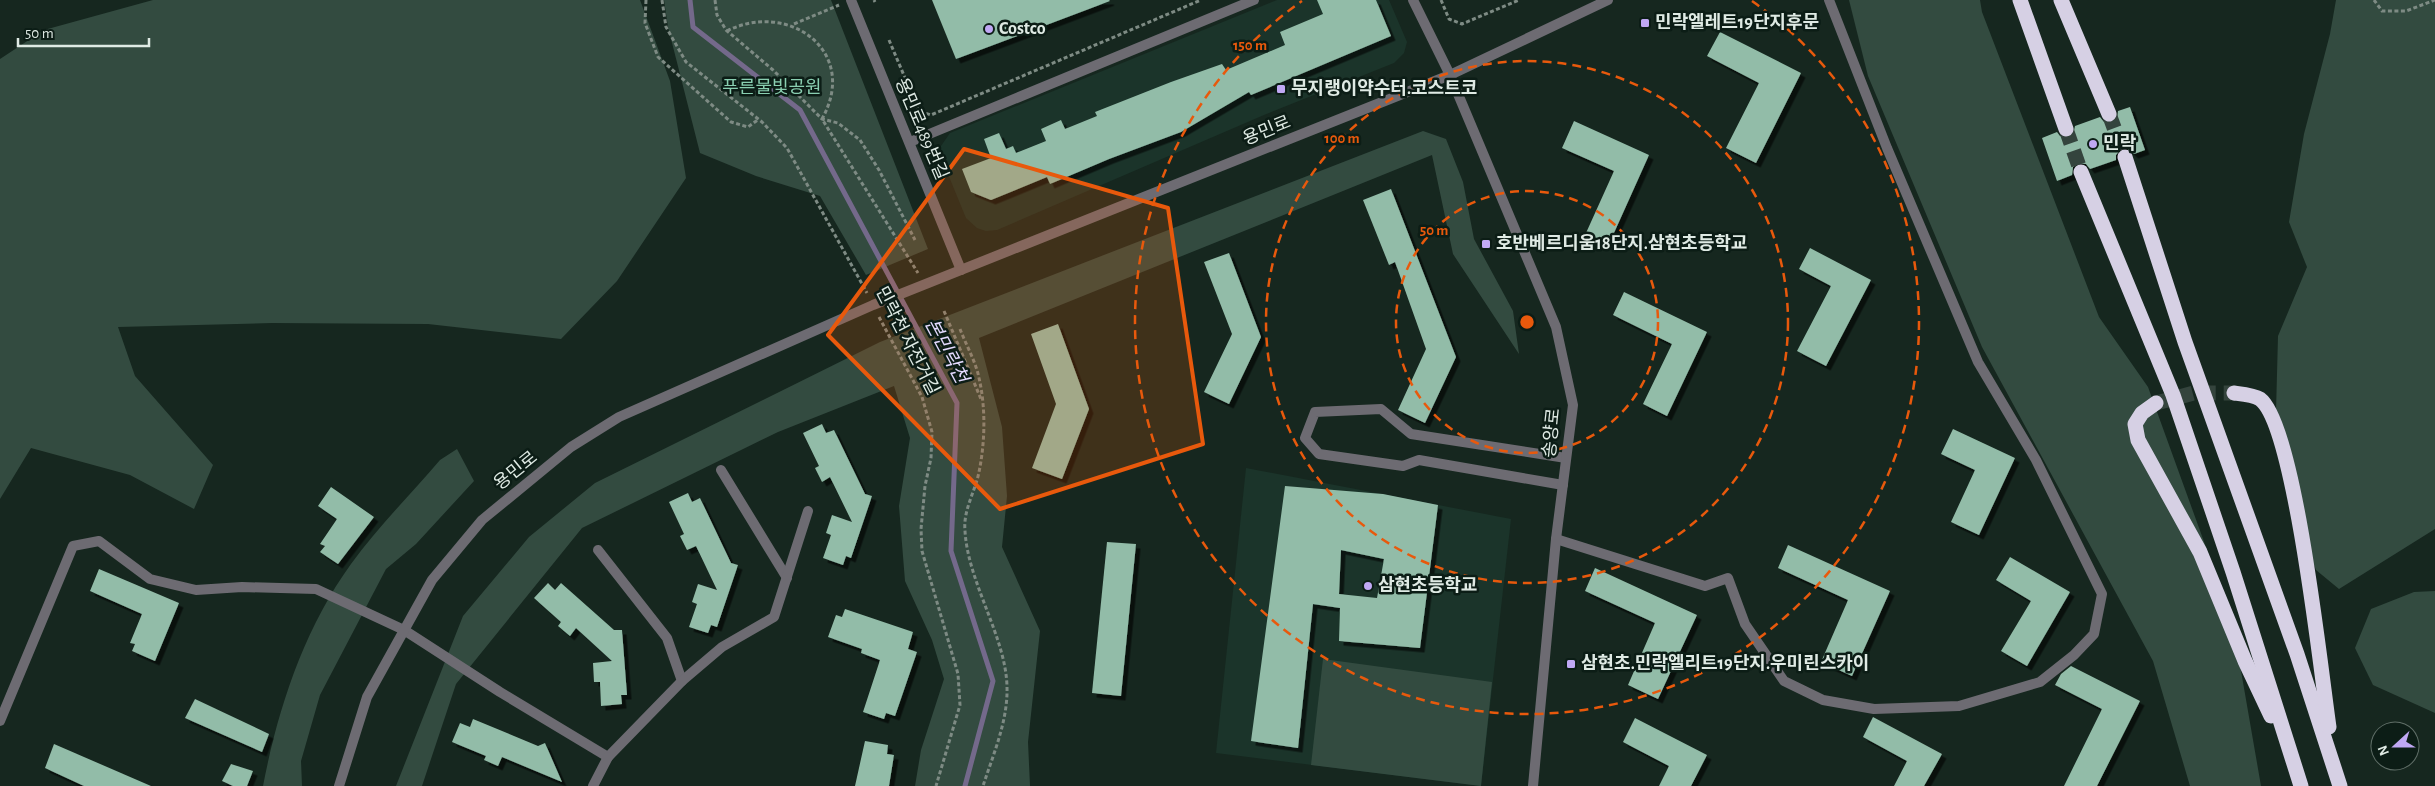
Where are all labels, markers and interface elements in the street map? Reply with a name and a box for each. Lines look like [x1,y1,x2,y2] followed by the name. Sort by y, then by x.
[1655,13,1819,32] place label: 민락엘레트19단지후문
[18,15,149,47] scale bar
[1639,17,1651,29] marker: 민락엘레트19단지후문
[999,20,1046,38] place label: Costco
[983,23,995,35] marker: Costco
[25,26,54,41] text: 50 m
[1233,38,1267,53] text: 150 m
[892,75,951,182] street label: 용민로489번길
[722,78,822,97] park label: 푸른물빛공원
[1291,79,1477,98] place label: 무지랭이약수터.코스트코
[1275,83,1287,95] marker: 무지랭이약수터.코스트코
[1240,112,1293,149] street label: 용민로
[1324,131,1360,146] text: 100 m
[2103,134,2137,153] place label: 민락
[2087,138,2099,150] marker: 민락
[1420,223,1448,238] text: 50 m
[1496,233,1747,253] place label: 호반베르디움18단지.삼현초등학교
[1480,238,1492,250] marker: 호반베르디움18단지.삼현초등학교
[872,283,943,398] street label: 민락천 자전거길
[1518,313,1536,331] centre of rings
[921,315,972,388] water label: 본민락천
[1539,407,1564,459] street label: 송양로
[490,448,541,494] street label: 용민로
[1378,575,1477,595] place label: 삼현초등학교
[1362,580,1374,592] marker: 삼현초등학교
[1581,653,1869,673] place label: 삼현초.민락엘리트19단지.우미린스카이
[1565,658,1577,670] marker: 삼현초.민락엘리트19단지.우미린스카이
[2370,721,2420,771] north arrow
[2376,743,2392,757] text: N

